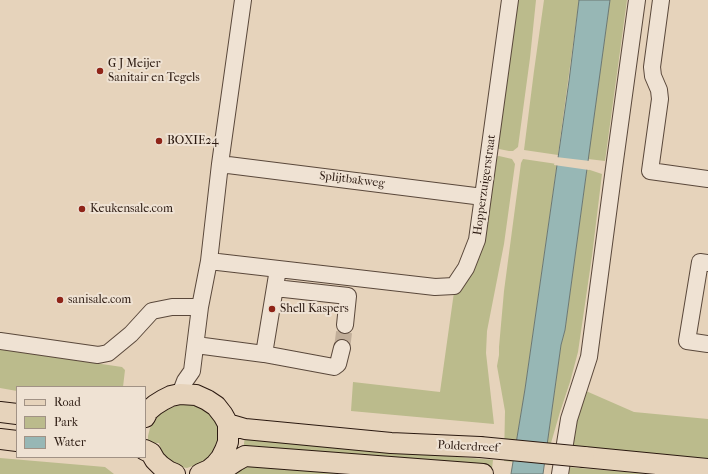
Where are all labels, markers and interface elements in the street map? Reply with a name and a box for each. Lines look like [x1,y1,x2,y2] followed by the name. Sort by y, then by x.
[108,57,200,85] place label: G J Meijer Sanitair en Tegels
[95,66,105,76] marker: G J Meijer Sanitair en Tegels
[167,134,219,148] place label: BOXIE24
[471,134,499,236] street label: Hopperzuigerstraat
[154,136,164,146] marker: BOXIE24
[318,169,386,191] street label: Splijtbakweg
[90,202,173,216] place label: Keukensale.com
[77,204,87,214] marker: Keukensale.com
[68,293,131,307] place label: sanisale.com
[55,295,65,305] marker: sanisale.com
[280,302,349,316] place label: Shell Kaspers
[267,304,277,314] marker: Shell Kaspers
[16,386,146,458] legend
[54,395,81,409] text: Road
[54,415,78,429] text: Park
[54,435,86,449] text: Water
[437,438,499,456] street label: Polderdreef

